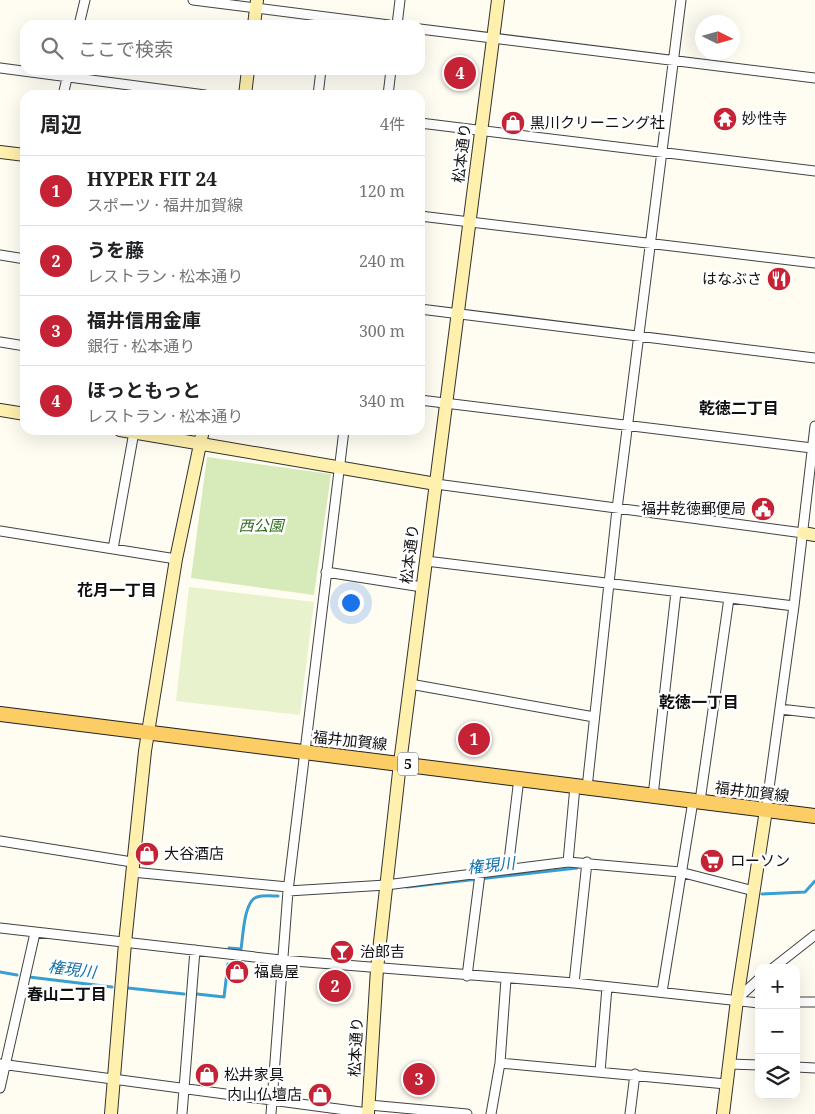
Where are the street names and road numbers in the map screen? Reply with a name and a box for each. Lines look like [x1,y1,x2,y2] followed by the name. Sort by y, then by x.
[447,122,475,184] street label: 松本通り
[395,523,423,585] street label: 松本通り
[312,726,388,754] street label: 福井加賀線
[398,752,418,776] road number: 5
[714,777,791,806] street label: 福井加賀線
[343,1016,367,1077] street label: 松本通り

